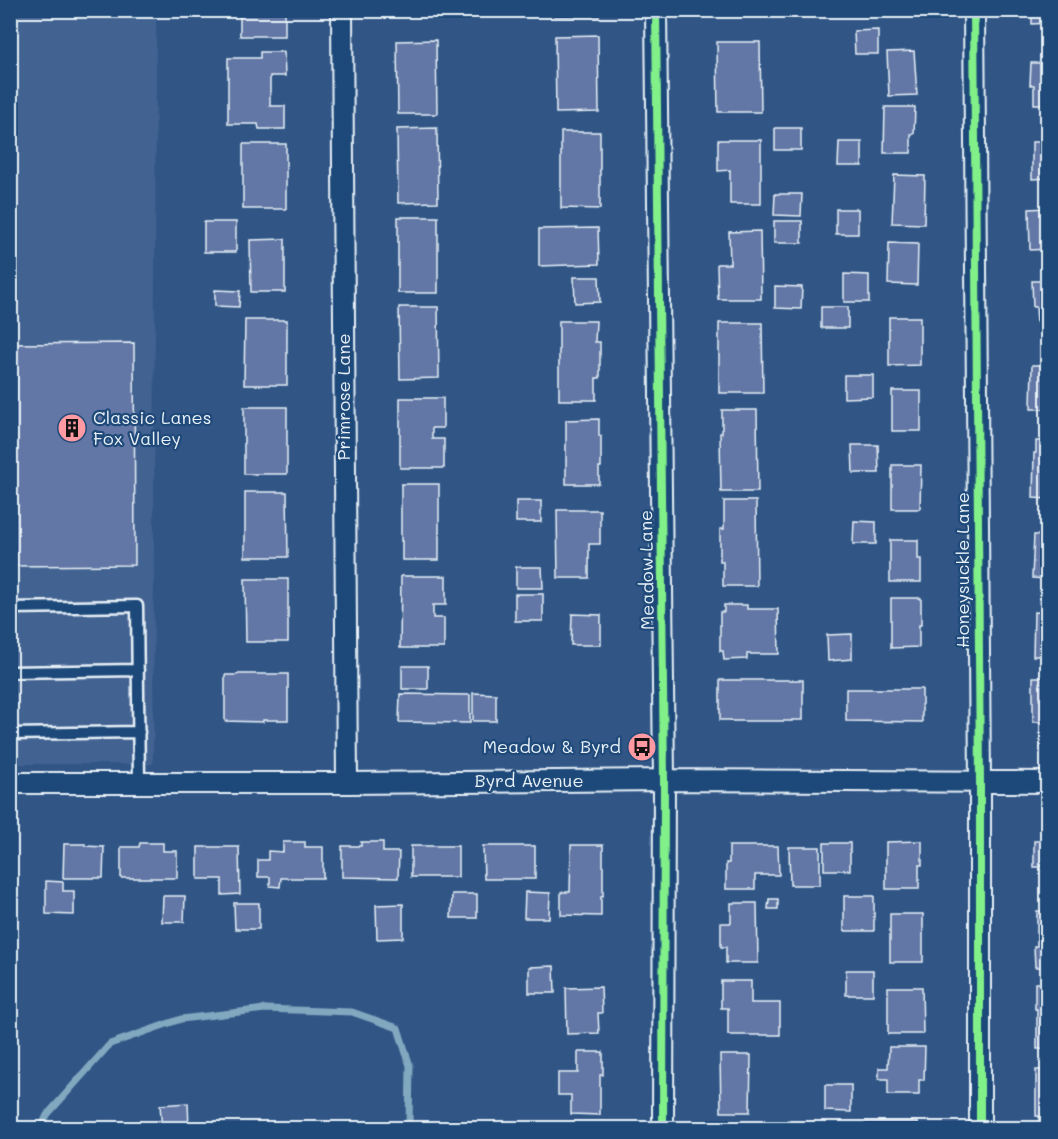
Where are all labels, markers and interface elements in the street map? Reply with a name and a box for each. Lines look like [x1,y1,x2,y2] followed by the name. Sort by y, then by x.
[331,333,355,461] street label: Primrose Lane
[93,405,211,450] place label: Classic Lanes Fox Valley
[56,412,88,444] building icon: Classic Lanes Fox Valley
[950,492,974,648] street label: Honeysuckle Lane
[633,510,659,630] street label: Meadow Lane
[626,731,658,763] bus stop icon: Meadow & Byrd
[483,734,621,758] place label: Meadow & Byrd
[474,768,584,792] street label: Byrd Avenue

